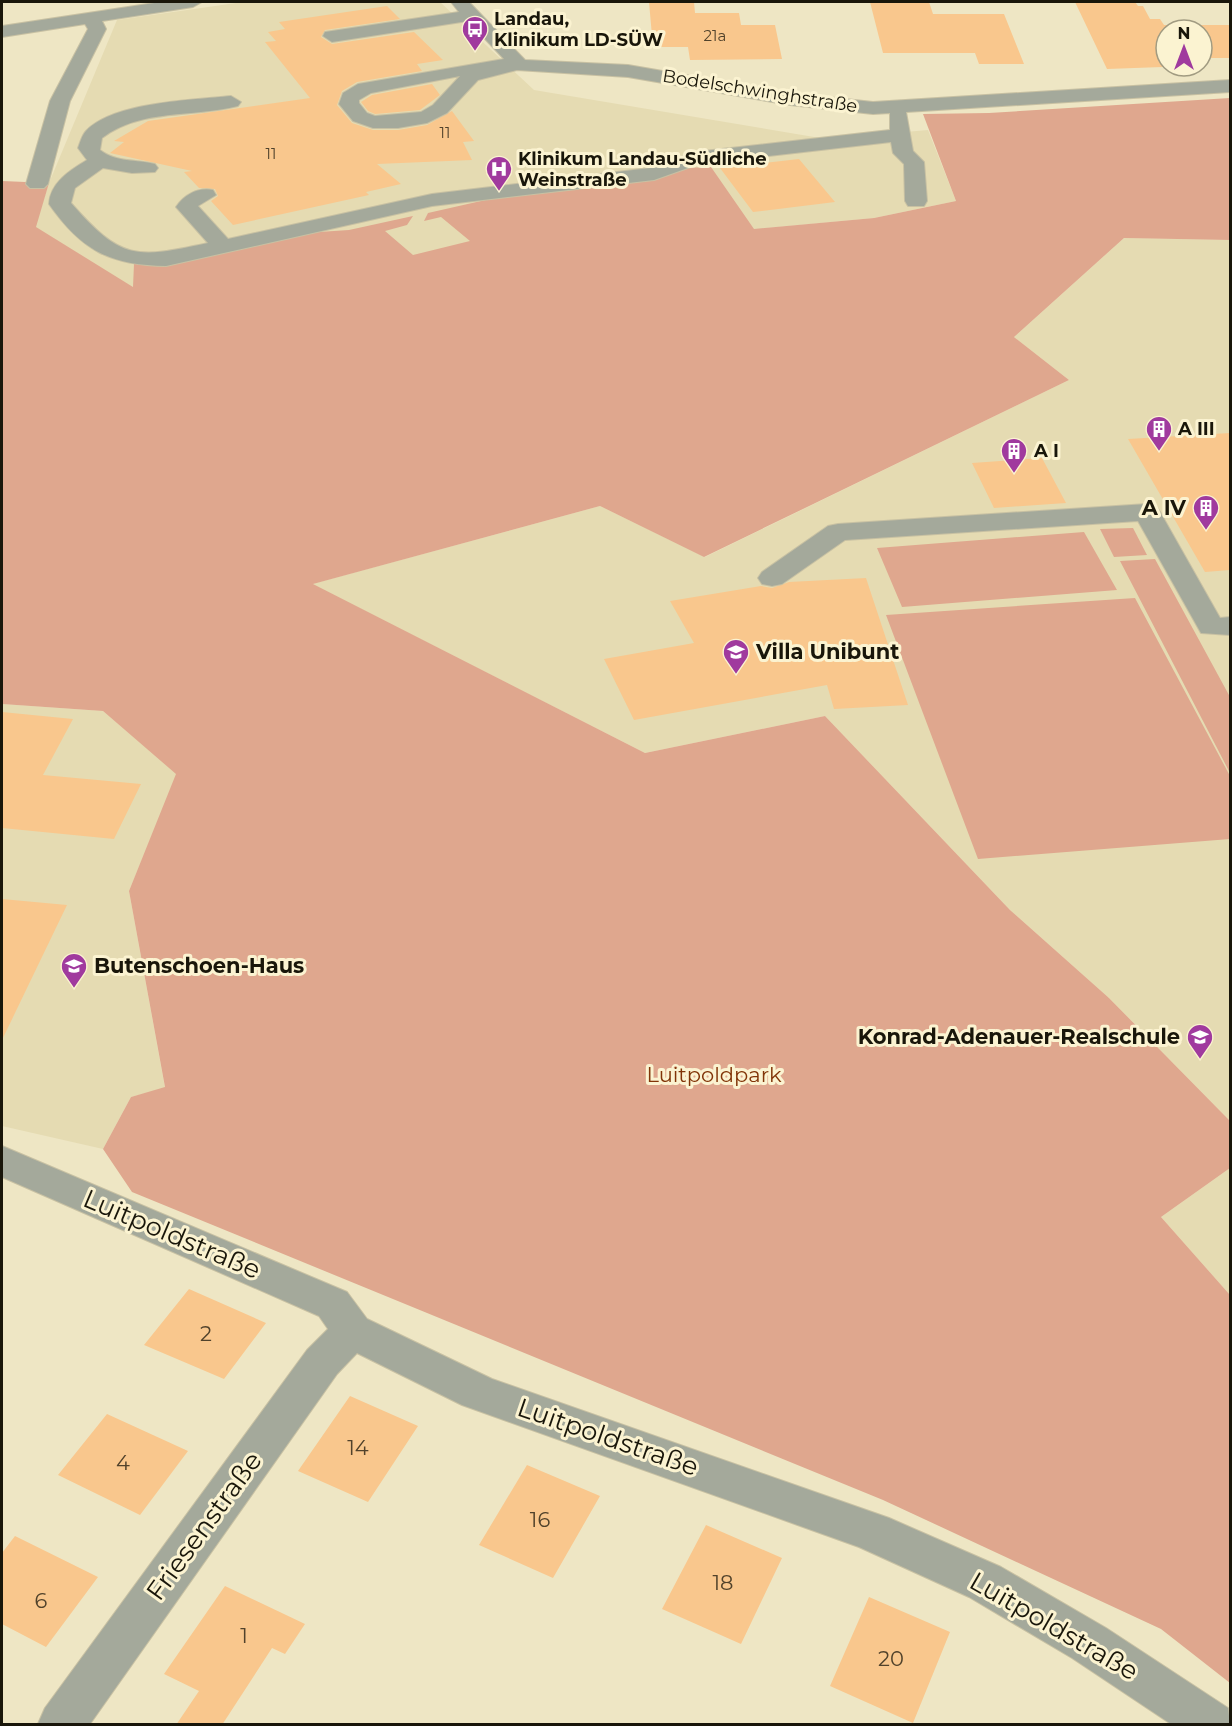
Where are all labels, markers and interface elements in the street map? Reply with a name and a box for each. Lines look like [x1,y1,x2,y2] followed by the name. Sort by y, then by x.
[494,8,663,51] place label: Landau, Klinikum LD-SÜW
[460,14,490,52] bus stop icon: Landau, Klinikum LD-SÜW
[1154,18,1214,78] north arrow
[1178,24,1190,43] text: N
[704,26,726,45] house number: 21a
[661,65,859,117] street label: Bodelschwinghstraße
[440,123,450,142] house number: 11
[266,144,276,163] house number: 11
[518,148,767,191] place label: Klinikum Landau-Südliche Weinstraße
[484,154,514,192] hospital icon: Klinikum Landau-Südliche Weinstraße
[1144,414,1174,452] building icon: A III
[1177,418,1215,440] place label: A III
[999,436,1029,474] building icon: A I
[1033,440,1059,462] place label: A I
[1191,493,1221,531] building icon: A IV
[1141,495,1186,520] place label: A IV
[721,637,751,675] school or university icon: Villa Unibunt
[755,639,899,664] place label: Villa Unibunt
[59,951,89,989] school or university icon: Butenschoen-Haus
[94,953,304,978] place label: Butenschoen-Haus
[1185,1022,1215,1060] school or university icon: Konrad-Adenauer-Realschule
[858,1024,1180,1049] place label: Konrad-Adenauer-Realschule
[647,1062,782,1087] park label: Luitpoldpark
[79,1182,265,1286] street label: Luitpoldstraße
[200,1321,212,1346] house number: 2
[513,1391,703,1483] street label: Luitpoldstraße
[347,1435,369,1460] house number: 14
[139,1445,269,1607] street label: Friesenstraße
[116,1450,130,1475] house number: 4
[530,1507,550,1532] house number: 16
[964,1565,1144,1687] street label: Luitpoldstraße
[713,1570,733,1595] house number: 18
[35,1588,48,1613] house number: 6
[240,1623,248,1648] house number: 1
[878,1646,904,1671] house number: 20

